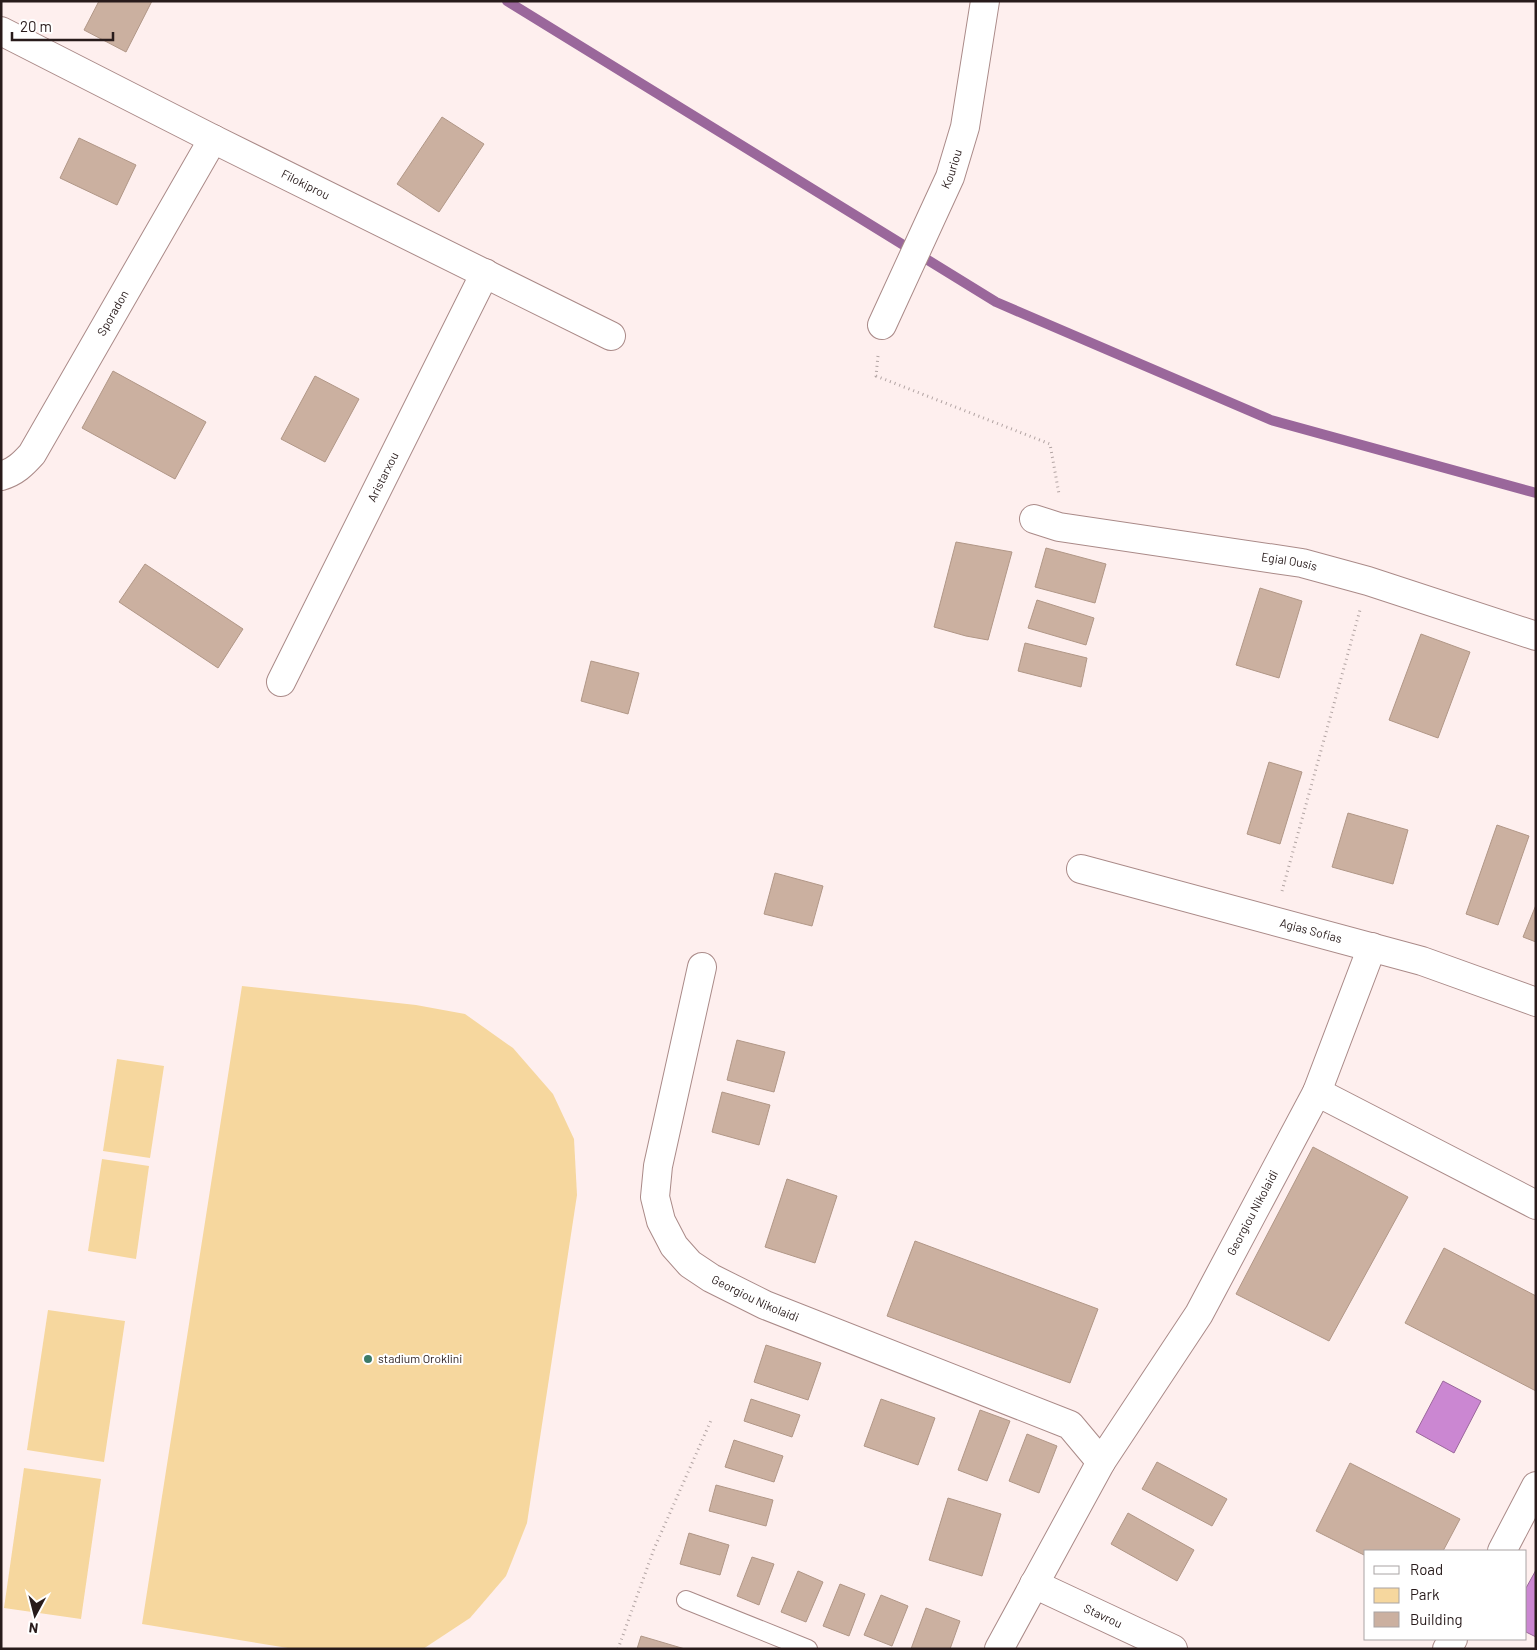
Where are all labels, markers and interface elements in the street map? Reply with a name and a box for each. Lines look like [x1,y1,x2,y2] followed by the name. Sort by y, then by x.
[12,10,114,42] scale bar
[20,17,52,35] text: 20 m
[938,147,964,191] street label: Kouriou
[279,166,332,202] street label: Filokiprou
[93,287,131,338] street label: Sporadon
[364,449,401,504] street label: Aristarxou
[1260,549,1319,573] street label: Egial Ousis
[1278,915,1344,945] street label: Agias Sofias
[1223,1167,1280,1257] street label: Georgiou Nikolaidi
[710,1272,801,1324] street label: Georgiou Nikolaidi
[378,1351,462,1365] place label: stadium Oroklini
[362,1353,374,1365] marker: stadium Oroklini
[1364,1550,1527,1640] legend
[1410,1560,1443,1578] text: Road
[1410,1585,1440,1603] text: Park
[10,1590,60,1640] north arrow
[1082,1600,1125,1630] street label: Stavrou
[1410,1610,1463,1628] text: Building
[28,1619,39,1637] text: N

